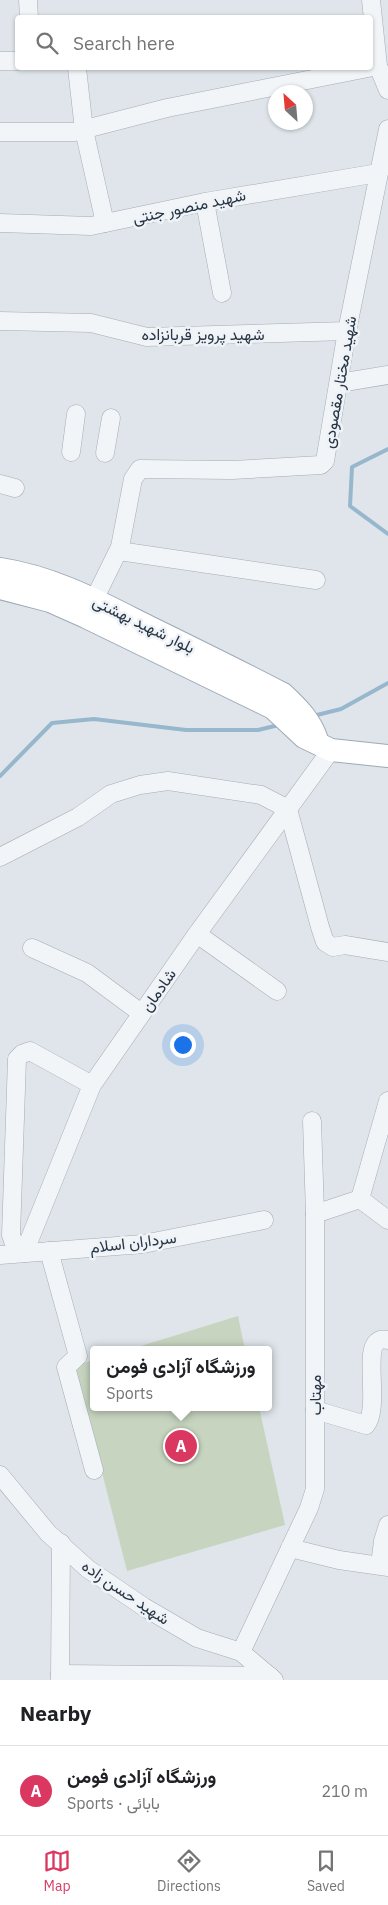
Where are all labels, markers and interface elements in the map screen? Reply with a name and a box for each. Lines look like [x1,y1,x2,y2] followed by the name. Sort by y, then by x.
[15,15,373,70] search box
[33,29,61,57] icon: search
[73,31,175,55] text: Search here
[268,85,313,130] north arrow
[131,184,248,229] street label: شهید منصور جنتی
[318,314,361,450] street label: شهید مختار مقصودی
[141,324,265,346] street label: شهید پرویز قربانزاده
[89,591,198,658] street label: بلوار شهید بهشتی
[136,965,180,1015] street label: شادمان
[170,1032,196,1058] your location
[89,1227,178,1258] street label: سرداران اسلام
[90,1346,272,1411] popup
[106,1354,256,1378] text: ورزشگاه آزادی فومن
[305,1375,326,1415] street label: مهتاب
[106,1383,153,1403] text: Sports
[165,1427,197,1465] pin: A
[78,1555,174,1629] street label: شهید حسن زاده
[20,1699,91,1727] text: Nearby
[67,1764,216,1788] text: ورزشگاه آزادی فومن
[31,1781,41,1801] text: A
[321,1781,368,1801] text: 210 m
[67,1793,160,1813] text: Sports · بابائی
[43,1847,71,1895] tab: Map
[157,1847,221,1895] tab: Directions
[307,1847,345,1895] tab: Saved

